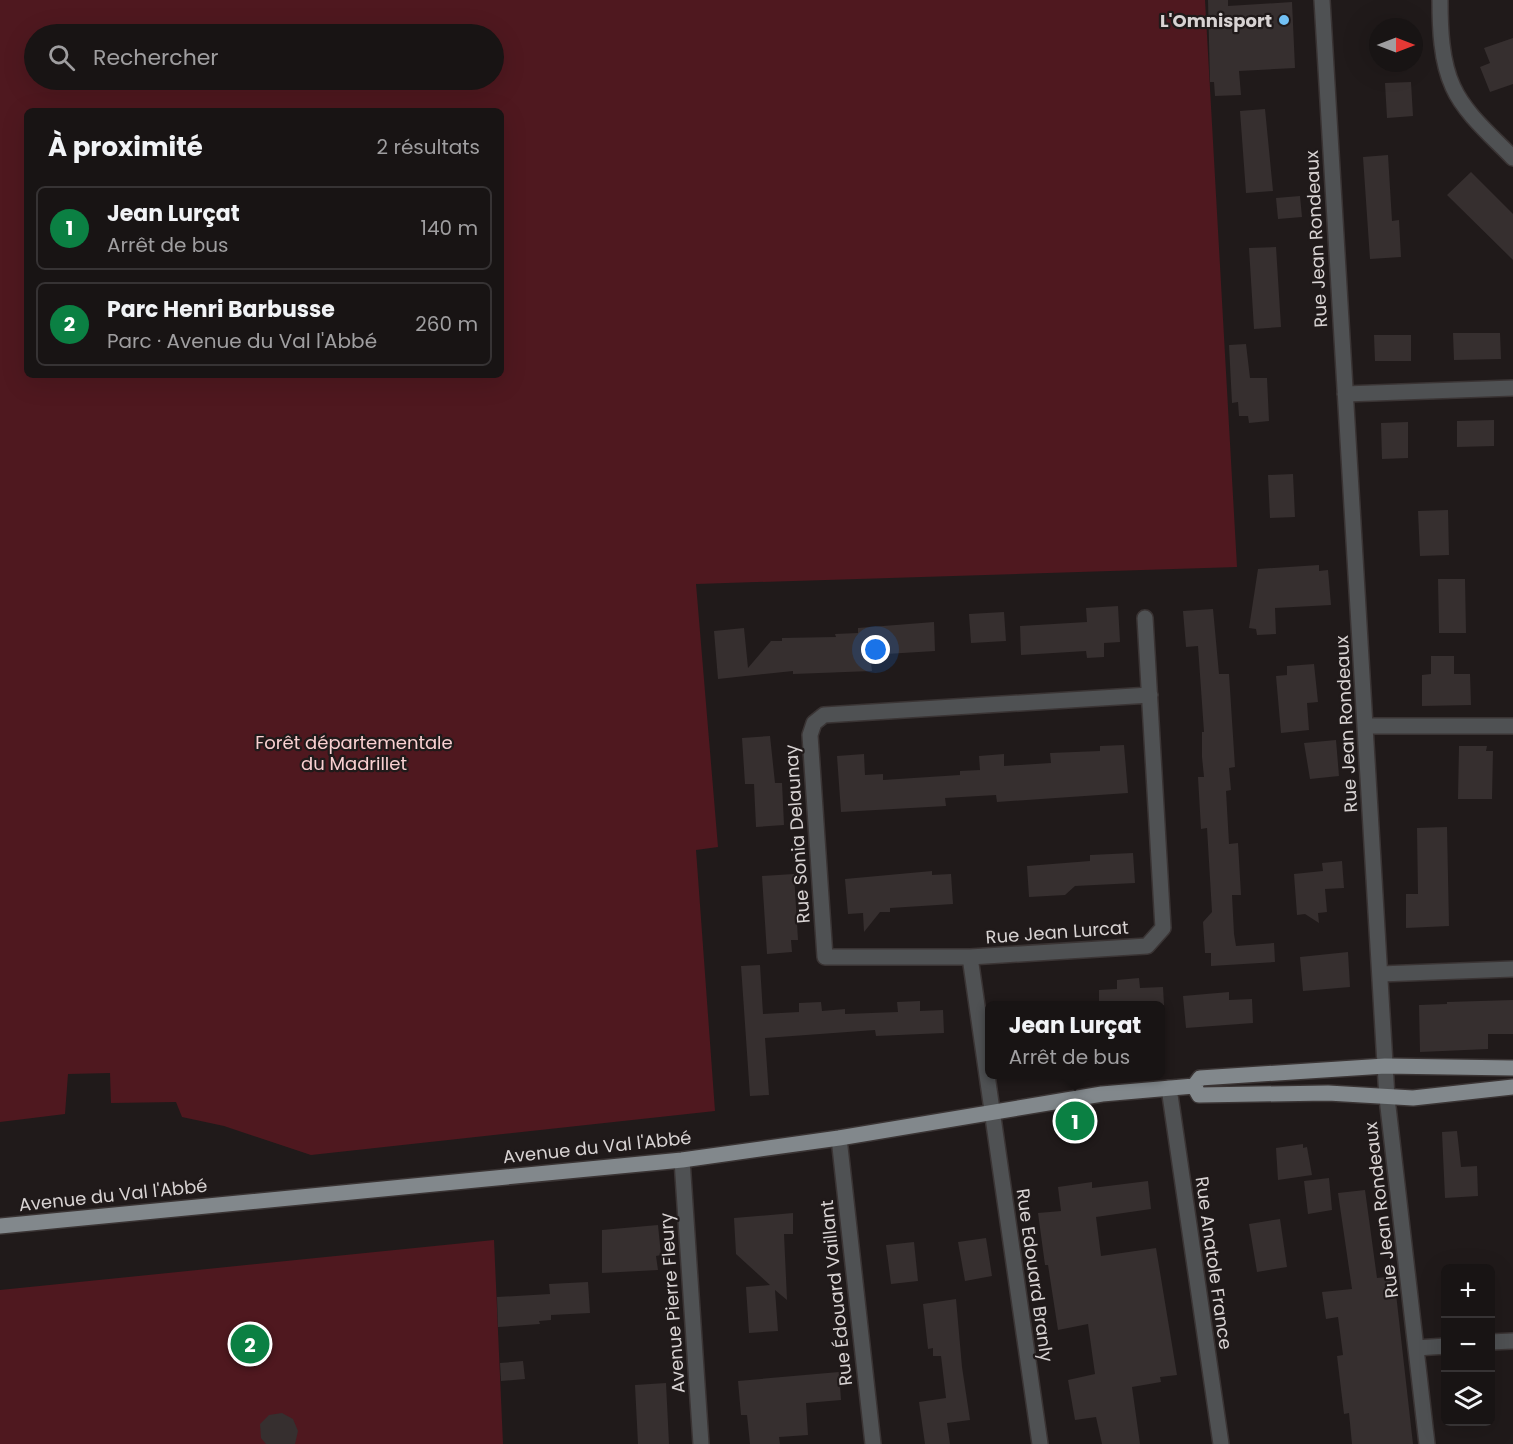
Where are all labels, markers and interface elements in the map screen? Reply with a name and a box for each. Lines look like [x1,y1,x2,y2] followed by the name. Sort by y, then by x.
[1160,8,1272,33] place label: L'Omnisport
[1277,13,1291,27] marker: L'Omnisport
[1369,18,1423,72] north arrow
[24,24,504,90] search box
[45,41,78,74] icon: search
[93,42,219,73] text: Rechercher
[48,129,203,165] text: À proximité
[377,133,480,161] text: 2 résultats
[1299,149,1333,328] street label: Rue Jean Rondeaux
[107,198,240,229] text: Jean Lurçat
[66,214,73,242] text: 1
[421,214,478,242] text: 140 m
[107,231,228,259] text: Arrêt de bus
[107,294,335,325] text: Parc Henri Barbusse
[64,310,75,338] text: 2
[415,310,478,338] text: 260 m
[107,327,377,355] text: Parc · Avenue du Val l'Abbé
[1329,634,1363,813] street label: Rue Jean Rondeaux
[861,635,890,664] your location
[255,730,453,776] park label: Forêt départementale du Madrillet
[778,744,816,924] street label: Rue Sonia Delaunay
[985,915,1129,949] street label: Rue Jean Lurcat
[985,1001,1165,1079] popup
[1009,1010,1141,1041] text: Jean Lurçat
[1009,1043,1130,1071] text: Arrêt de bus
[1056,1098,1094,1144] pin: 1
[1358,1120,1404,1299] street label: Rue Jean Rondeaux
[502,1125,692,1169] street label: Avenue du Val l'Abbé
[18,1173,208,1217] street label: Avenue du Val l'Abbé
[1189,1175,1239,1351] street label: Rue Anatole France
[1010,1187,1060,1363] street label: Rue Edouard Branly
[814,1199,858,1387] street label: Rue Édouard Vaillant
[653,1212,691,1394] street label: Avenue Pierre Fleury
[1441,1264,1495,1426] map controls
[1441,1264,1495,1318] button: +
[1441,1318,1495,1372] button: −
[230,1322,270,1366] pin: 2
[1441,1372,1495,1426] button: layers

